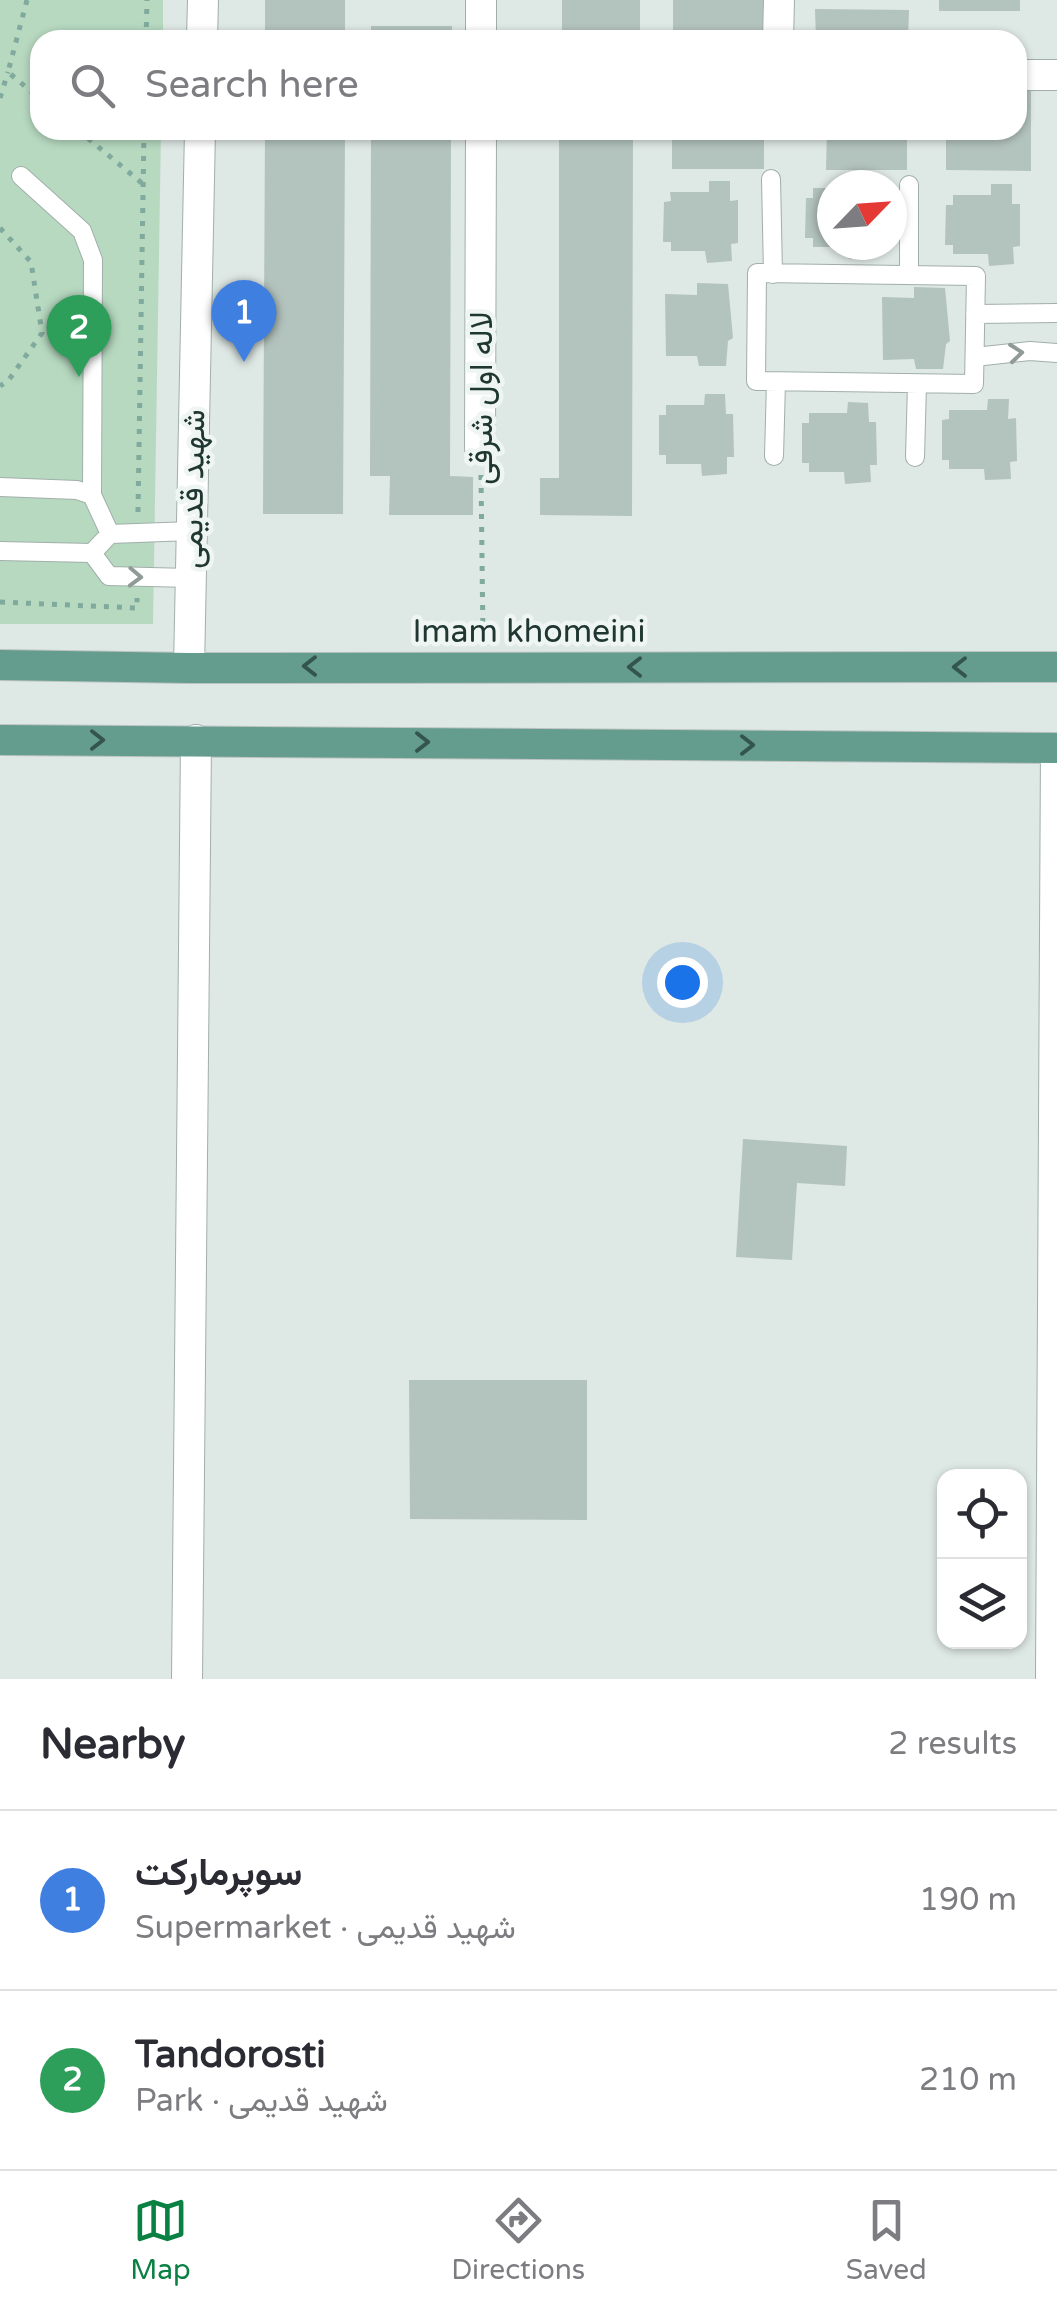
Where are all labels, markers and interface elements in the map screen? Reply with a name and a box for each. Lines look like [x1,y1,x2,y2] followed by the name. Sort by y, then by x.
[30,30,1027,140] search box
[65,58,120,113] icon: search
[145,62,359,108] text: Search here
[817,170,907,260] north arrow
[212,280,276,362] pin: 1
[46,294,112,377] pin: 2
[463,311,501,485] street label: لاله اول شرقی
[1008,342,1024,364] one-way arrow
[173,409,213,569] street label: شهید قدیمی
[128,566,144,587] one-way arrow
[412,613,646,651] street label: Imam khomeini
[301,655,317,676] one-way arrow
[626,656,642,678] one-way arrow
[951,656,966,678] one-way arrow
[90,729,106,751] one-way arrow
[415,732,431,753] one-way arrow
[740,734,756,756] one-way arrow
[657,957,708,1008] your location
[937,1469,1027,1649] map controls
[937,1469,1027,1559] button: locate
[937,1559,1027,1649] button: layers
[40,1719,185,1770] text: Nearby
[888,1725,1017,1763] text: 2 results
[135,1850,302,1896] text: سوپرمارکت
[62,1881,83,1919] text: 1
[919,1881,1017,1919] text: 190 m
[135,1909,516,1947] text: Supermarket · شهید قدیمی
[135,2032,326,2078] text: Tandorosti
[62,2061,83,2099] text: 2
[919,2061,1017,2099] text: 210 m
[135,2082,388,2120] text: Park · شهید قدیمی
[130,2193,191,2287] tab: Map
[451,2193,585,2287] tab: Directions
[846,2193,927,2287] tab: Saved

